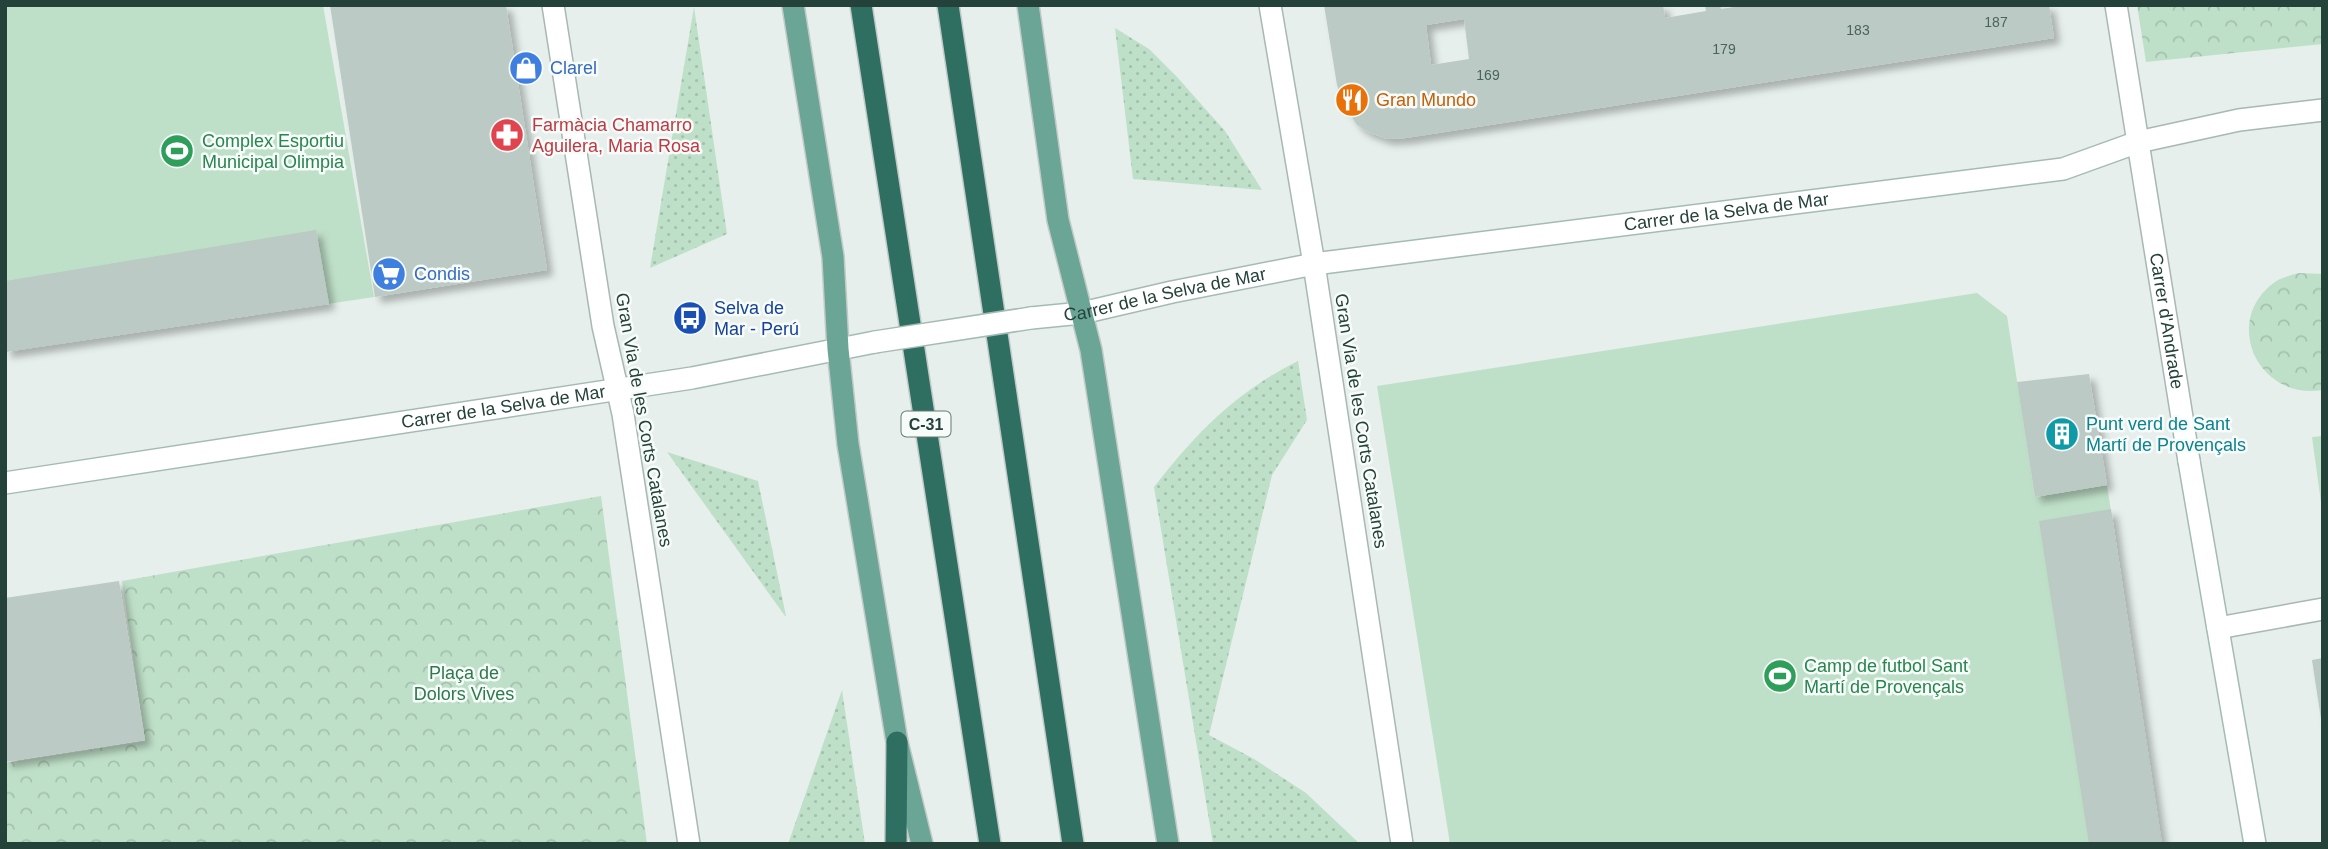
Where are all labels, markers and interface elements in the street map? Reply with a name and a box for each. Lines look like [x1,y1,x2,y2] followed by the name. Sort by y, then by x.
[1984,14,2008,30] house number: 187
[1846,22,1870,38] house number: 183
[1712,41,1736,57] house number: 179
[507,49,545,87] shop icon: Clarel
[550,58,597,78] place label: Clarel
[1476,67,1500,83] house number: 169
[1333,81,1371,119] restaurant icon: Gran Mundo
[1376,90,1476,110] place label: Gran Mundo
[532,115,701,156] place label: Farmàcia Chamarro Aguilera, Maria Rosa
[488,116,526,154] pharmacy icon: Farmàcia Chamarro Aguilera, Maria Rosa
[202,131,345,172] place label: Complex Esportiu Municipal Olimpia
[158,132,196,170] sports icon: Complex Esportiu Municipal Olimpia
[1623,189,1830,235] street label: Carrer de la Selva de Mar
[2146,251,2187,390] street label: Carrer d'Andrade
[370,255,408,293] supermarket icon: Condis
[414,264,470,284] place label: Condis
[1063,264,1268,325] street label: Carrer de la Selva de Mar
[612,291,676,549] street label: Gran Via de les Corts Catalanes
[1331,292,1391,550] street label: Gran Via de les Corts Catalanes
[714,298,799,339] place label: Selva de Mar - Perú
[671,299,709,337] bus stop icon: Selva de Mar - Perú
[400,381,607,432] street label: Carrer de la Selva de Mar
[902,412,950,436] road number: C-31
[2086,414,2246,455] place label: Punt verd de Sant Martí de Provençals
[2043,415,2081,453] building icon: Punt verd de Sant Martí de Provençals
[1804,656,1968,697] place label: Camp de futbol Sant Martí de Provençals
[1761,657,1799,695] sports icon: Camp de futbol Sant Martí de Provençals
[414,663,514,704] park label: Plaça de Dolors Vives

